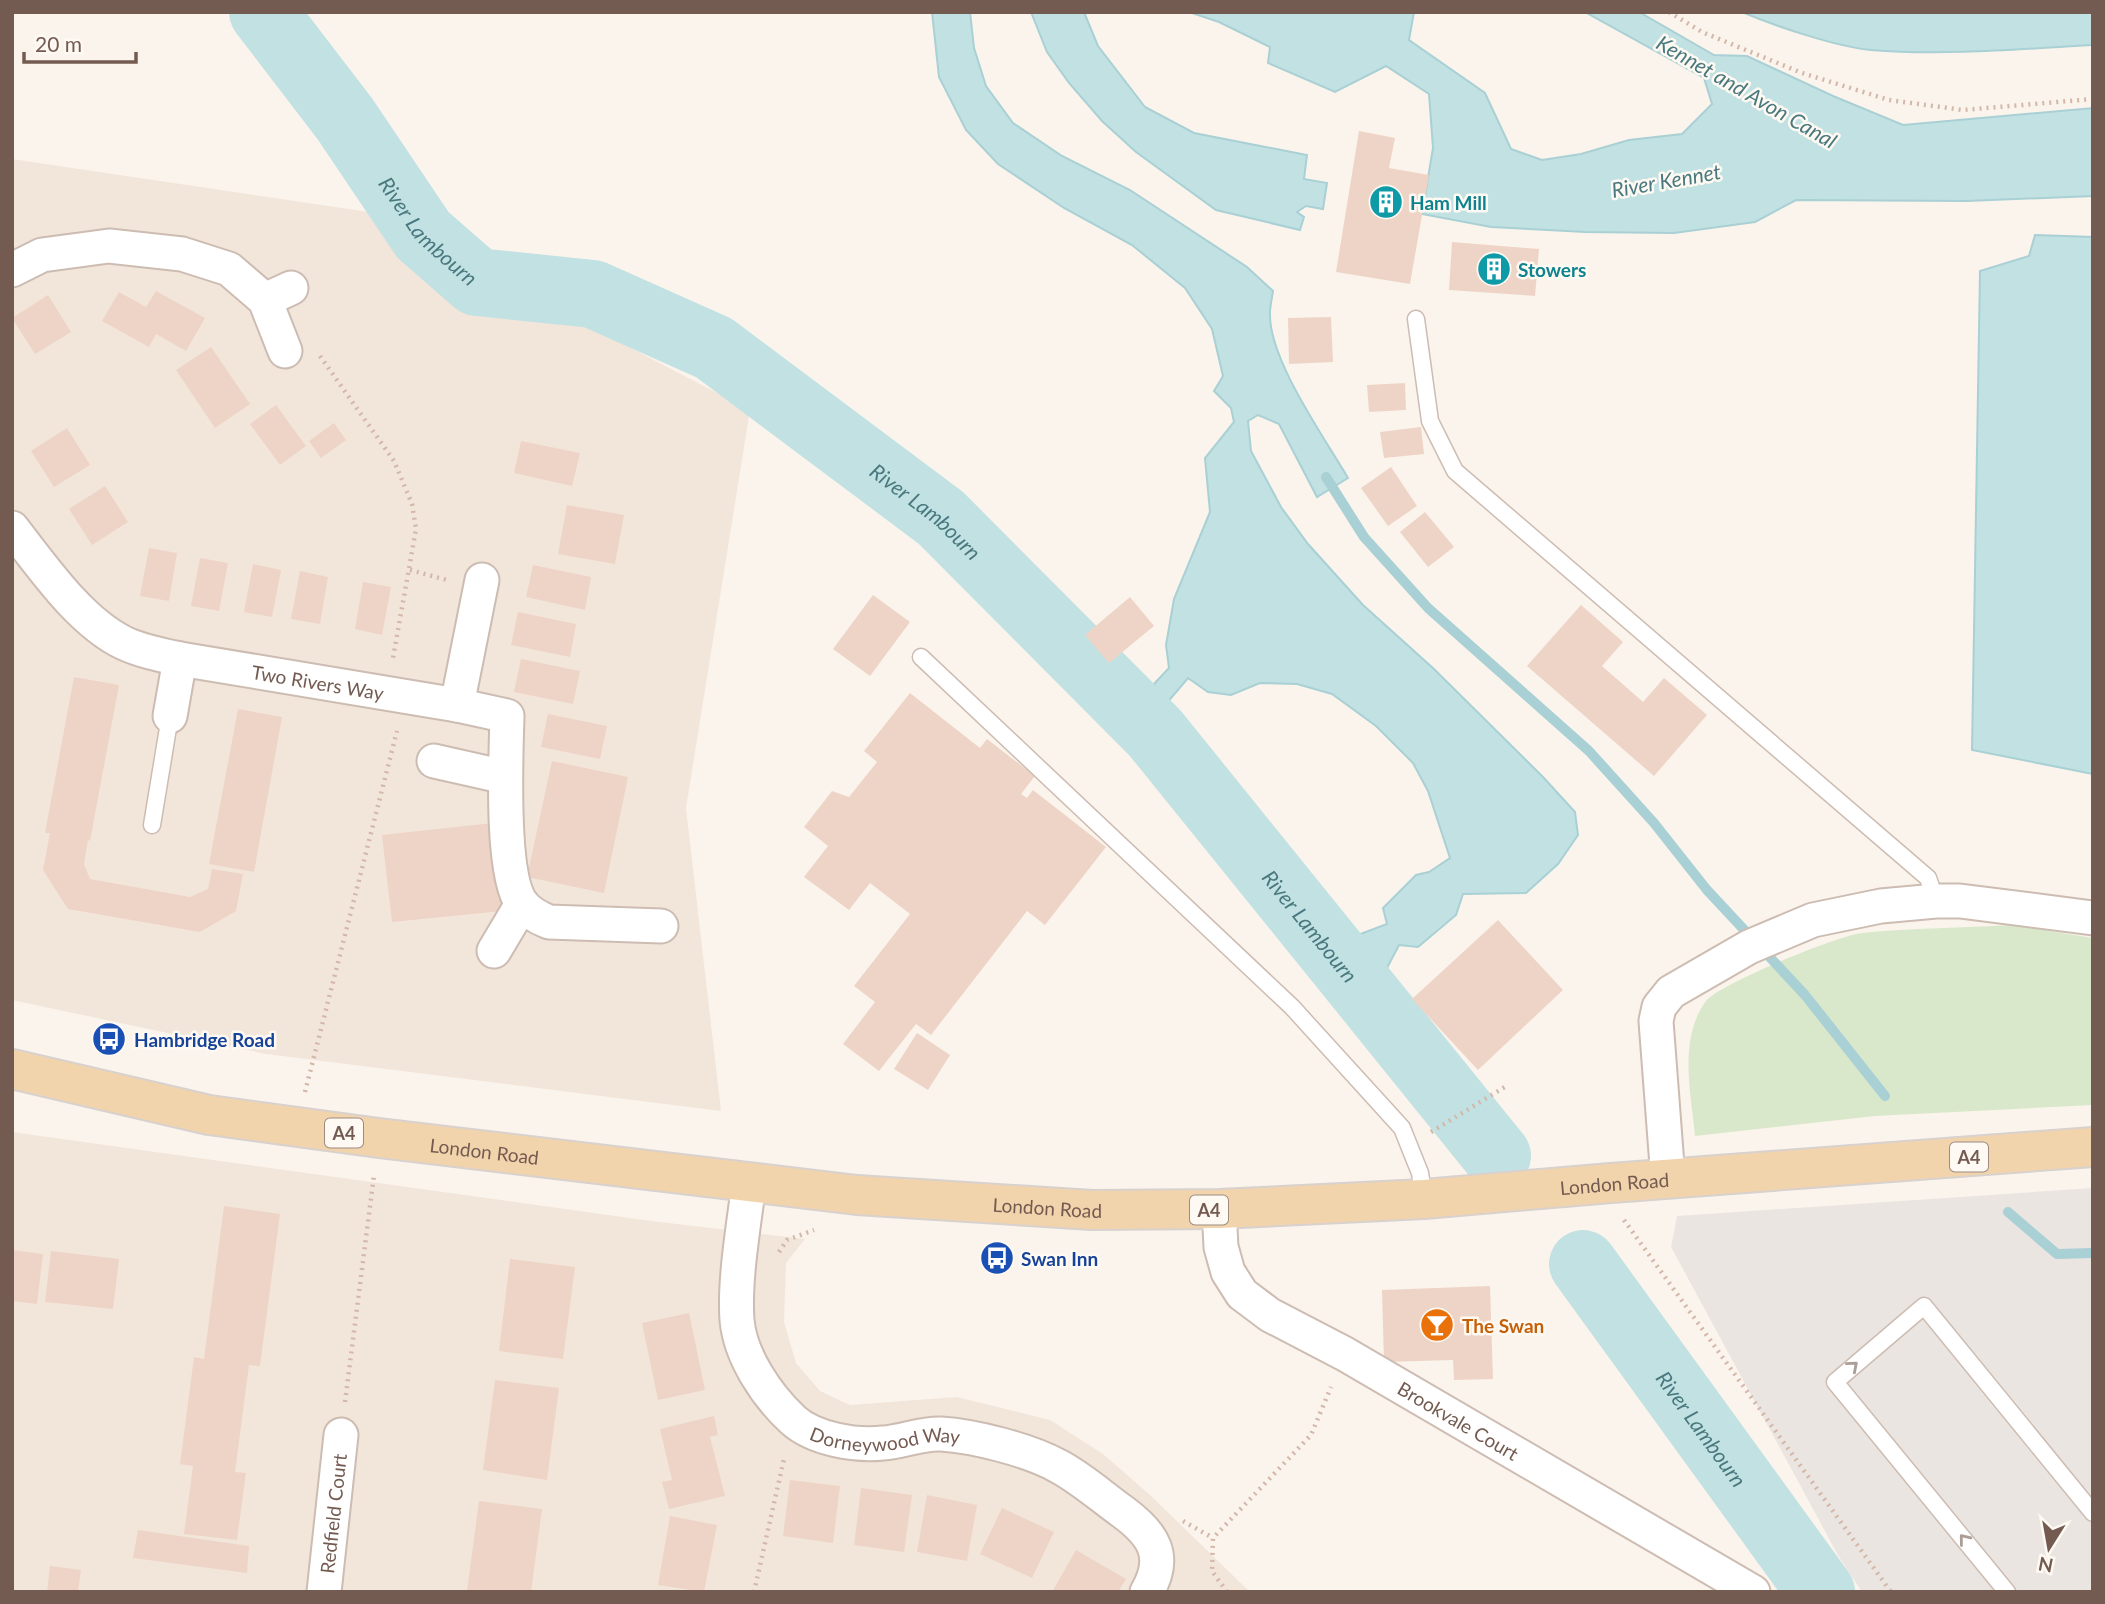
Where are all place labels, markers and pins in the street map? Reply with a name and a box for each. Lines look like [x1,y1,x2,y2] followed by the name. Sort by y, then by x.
[1367,183,1405,221] building icon: Ham Mill
[1410,191,1487,214] place label: Ham Mill
[1475,250,1513,288] building icon: Stowers
[1518,258,1586,281] place label: Stowers
[90,1020,128,1058] bus stop icon: Hambridge Road
[134,1028,275,1051] place label: Hambridge Road
[978,1239,1016,1277] bus stop icon: Swan Inn
[1021,1247,1098,1270] place label: Swan Inn
[1418,1306,1456,1344] bar icon: The Swan
[1462,1314,1544,1337] place label: The Swan

